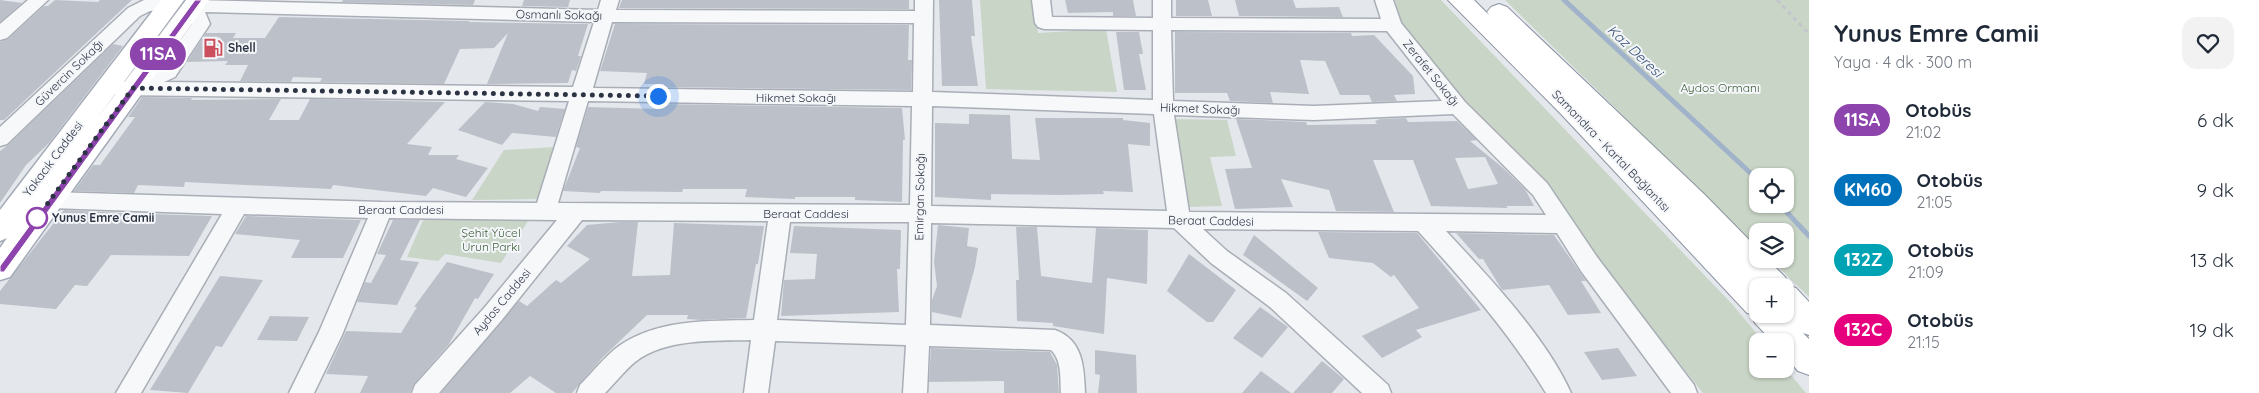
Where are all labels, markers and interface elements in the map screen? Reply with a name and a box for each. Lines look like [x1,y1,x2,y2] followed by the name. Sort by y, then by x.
[516,6,602,23] street label: Osmanlı Sokağı
[2182,17,2234,69] button: heart
[1834,18,2039,48] text: Yunus Emre Camii
[1604,21,1668,83] water label: Kaz Deresi
[31,36,106,109] street label: Güvercin Sokağı
[1400,36,1463,109] street label: Zerafet Sokağı
[202,37,224,59] fuel station icon: Shell
[123,38,193,70] line badge: 11SA
[228,40,256,55] place label: Shell
[140,42,176,65] text: 11SA
[1834,52,1972,72] text: Yaya · 4 dk · 300 m
[1680,80,1760,95] park label: Aydos Ormanı
[646,84,671,109] your location
[1549,87,1674,215] street label: Samandıra - Kartal Bağlantısı
[756,90,836,105] street label: Hikmet Sokağı
[1905,98,1971,122] text: Otobüs
[1160,100,1240,117] street label: Hikmet Sokağı
[1844,108,1880,131] text: 11SA
[2197,108,2234,132] text: 6 dk
[19,118,86,199] street label: Yakacık Caddesi
[1905,122,1941,142] text: 21:02
[911,153,928,241] street label: Emirgan Sokağı
[1749,168,1794,378] map controls
[1749,168,1794,213] button: locate
[1917,168,1983,192] text: Otobüs
[1844,178,1892,201] text: KM60
[2197,178,2234,202] text: 9 dk
[1917,192,1953,212] text: 21:05
[358,202,444,217] street label: Beraat Caddesi
[763,206,849,221] street label: Beraat Caddesi
[26,207,48,229] marker: Yunus Emre Camii
[52,210,155,225] place label: Yunus Emre Camii
[1168,212,1254,229] street label: Beraat Caddesi
[1749,223,1794,268] button: layers
[461,225,521,254] park label: Şehit Yücel Urun Parkı
[1908,238,1974,262] text: Otobüs
[1844,248,1883,271] text: 132Z
[2190,248,2234,272] text: 13 dk
[1908,262,1944,282] text: 21:09
[469,265,534,338] street label: Aydos Caddesi
[1749,278,1794,323] button: +
[1907,308,1973,332] text: Otobüs
[1844,318,1882,341] text: 132C
[2190,318,2234,342] text: 19 dk
[1907,332,1940,352] text: 21:15
[1749,333,1794,378] button: −

